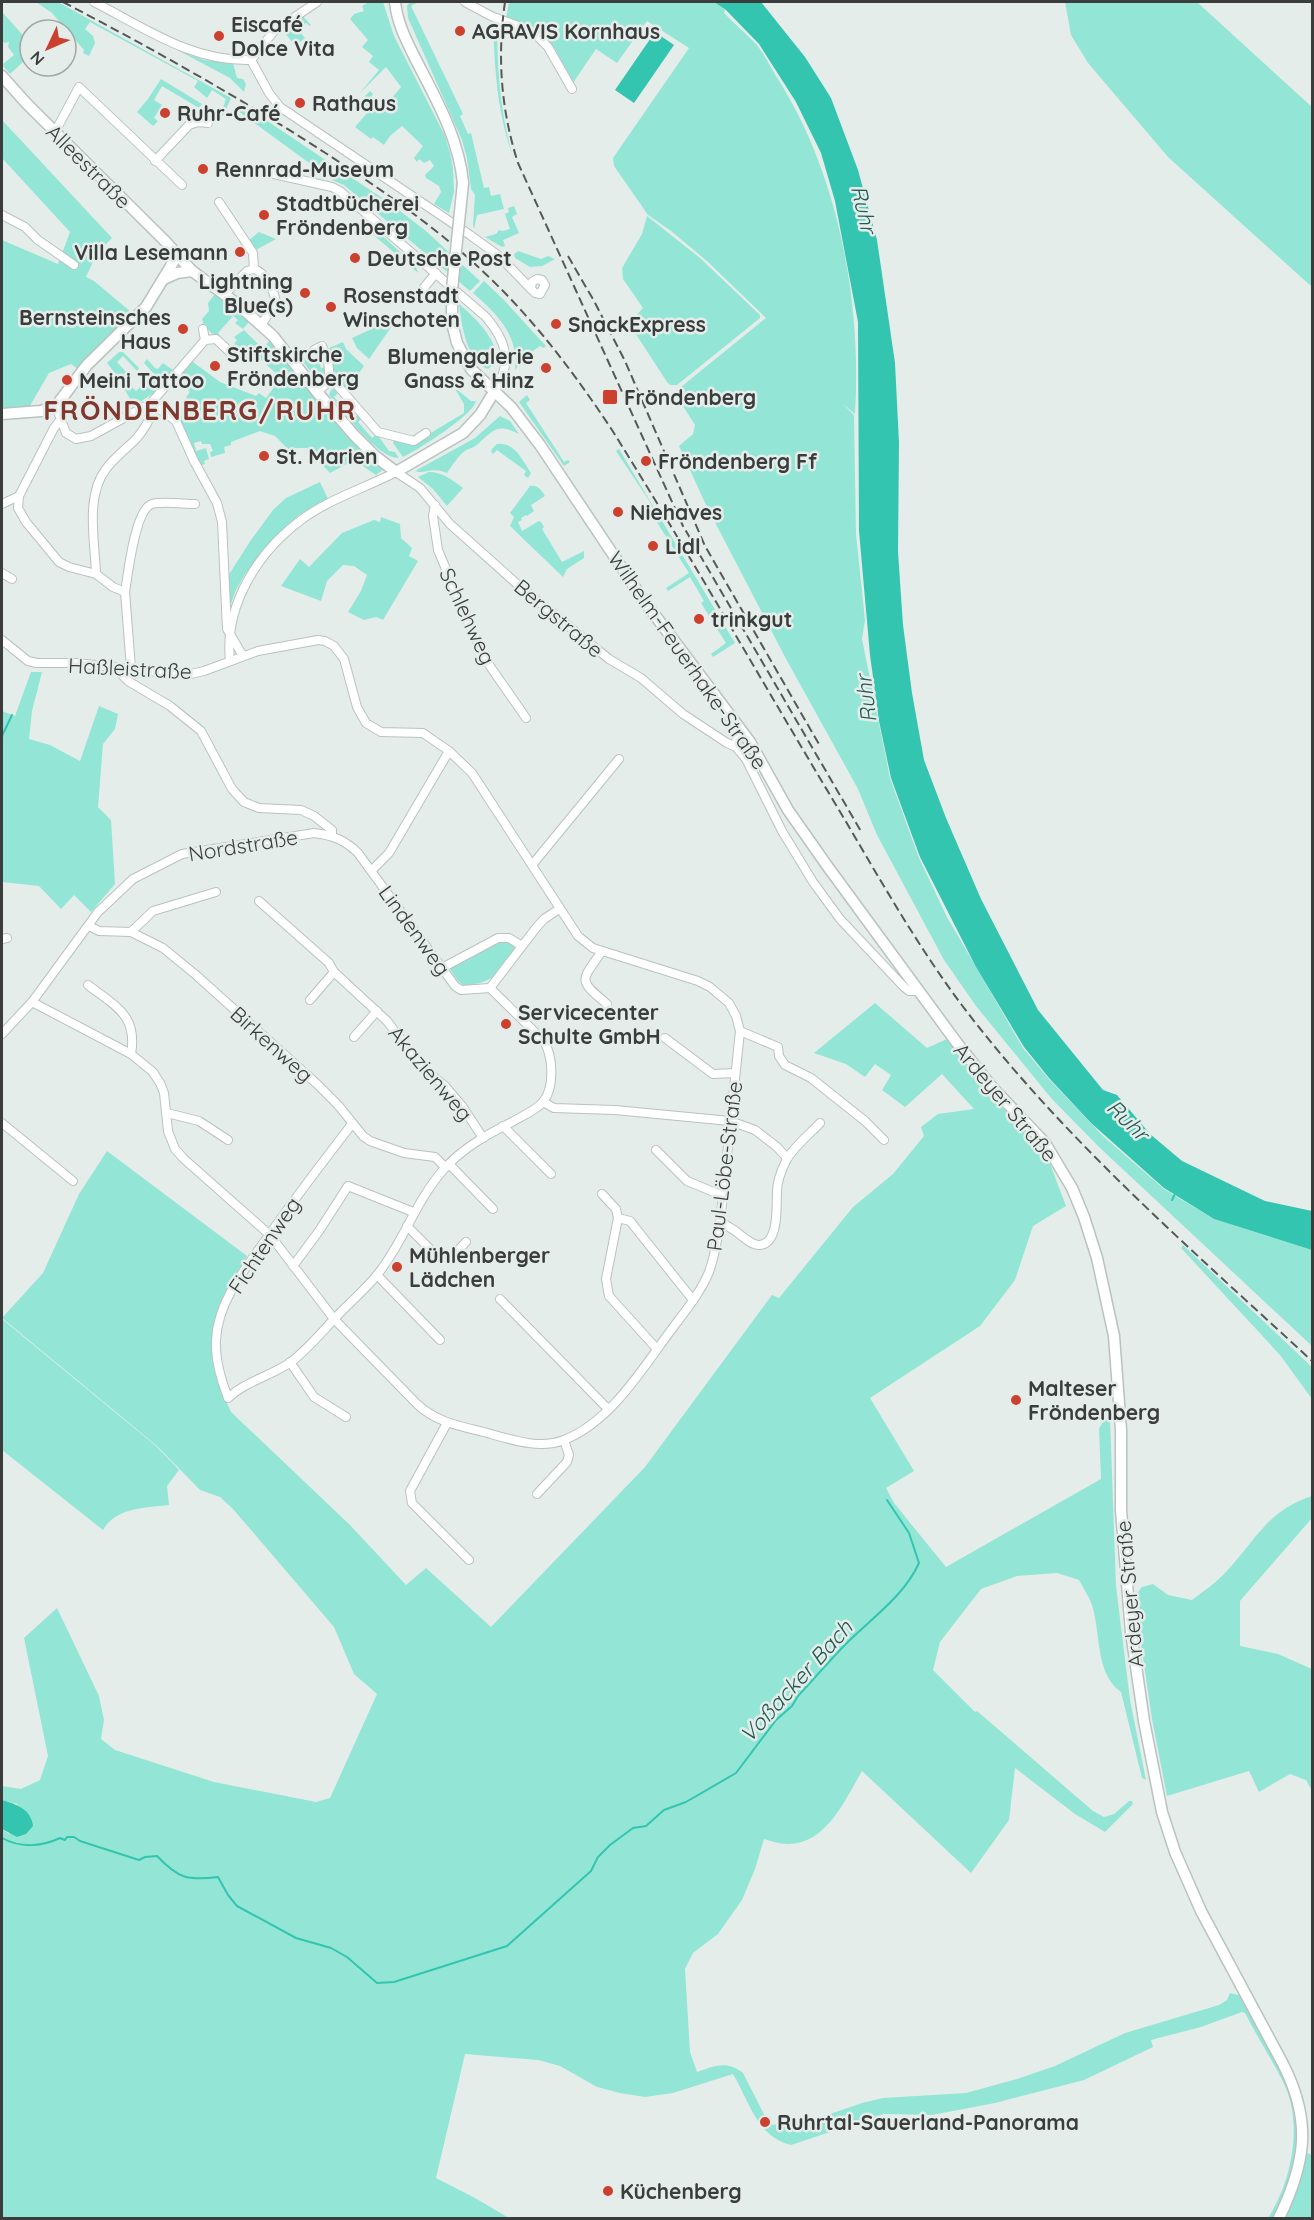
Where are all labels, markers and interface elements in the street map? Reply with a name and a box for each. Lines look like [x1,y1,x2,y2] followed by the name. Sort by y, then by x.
[231,11,335,61] place label: Eiscafé Dolce Vita
[18,18,78,78] north arrow
[472,18,660,44] place label: AGRAVIS Kornhaus
[453,24,467,38] marker: AGRAVIS Kornhaus
[212,29,226,43] marker: Eiscafé Dolce Vita
[26,47,48,70] text: N
[312,90,396,116] place label: Rathaus
[293,96,307,110] marker: Rathaus
[177,100,281,126] place label: Ruhr-Café
[158,106,172,120] marker: Ruhr-Café
[41,118,137,214] street label: Alleestraße
[215,156,394,182] place label: Rennrad-Museum
[196,162,210,176] marker: Rennrad-Museum
[845,182,884,238] water label: Ruhr
[276,190,419,240] place label: Stadtbücherei Fröndenberg
[257,208,271,222] marker: Stadtbücherei Fröndenberg
[74,239,228,265] place label: Villa Lesemann
[233,245,247,259] marker: Villa Lesemann
[367,245,512,271] place label: Deutsche Post
[348,251,362,265] marker: Deutsche Post
[199,268,293,318] place label: Lightning Blue(s)
[343,282,460,332] place label: Rosenstadt Winschoten
[298,286,312,300] marker: Lightning Blue(s)
[324,300,338,314] marker: Rosenstadt Winschoten
[19,304,171,354] place label: Bernsteinsches Haus
[568,311,706,337] place label: SnackExpress
[549,317,563,331] marker: SnackExpress
[176,322,190,336] marker: Bernsteinsches Haus
[227,341,359,391] place label: Stiftskirche Fröndenberg
[387,343,534,393] place label: Blumengalerie Gnass & Hinz
[208,359,222,373] marker: Stiftskirche Fröndenberg
[539,361,553,375] marker: Blumengalerie Gnass & Hinz
[79,367,204,393] place label: Meini Tattoo
[60,373,74,387] marker: Meini Tattoo
[624,384,756,410] place label: Fröndenberg
[601,388,619,406] marker: Fröndenberg
[43,393,357,427] district label: FRÖNDENBERG/RUHR
[276,443,378,469] place label: St. Marien
[658,448,818,474] place label: Fröndenberg Ff
[257,449,271,463] marker: St. Marien
[639,454,653,468] marker: Fröndenberg Ff
[630,499,722,525] place label: Niehaves
[611,505,625,519] marker: Niehaves
[665,533,701,559] place label: Lidl
[646,539,660,553] marker: Lidl
[603,546,773,774] street label: Wilhelm-Feuerhake-Straße
[434,564,502,668] street label: Schlehweg
[509,573,609,663] street label: Bergstraße
[711,606,792,632] place label: trinkgut
[692,612,706,626] marker: trinkgut
[68,652,192,684] street label: Haßleistraße
[849,671,883,725] water label: Ruhr
[186,824,300,866] street label: Nordstraße
[374,880,456,980] street label: Lindenweg
[518,999,661,1049] place label: Servicecenter Schulte GmbH
[226,1000,318,1088] street label: Birkenweg
[499,1017,513,1031] marker: Servicecenter Schulte GmbH
[384,1020,478,1126] street label: Akazienweg
[949,1037,1063,1167] street label: Ardeyer Straße
[701,1080,747,1252] street label: Paul-Löbe-Straße
[1101,1093,1157,1148] water label: Ruhr
[222,1192,306,1298] street label: Fichtenweg
[409,1242,550,1292] place label: Mühlenberger Lädchen
[390,1260,404,1274] marker: Mühlenberger Lädchen
[1028,1375,1160,1425] place label: Malteser Fröndenberg
[1009,1393,1023,1407] marker: Malteser Fröndenberg
[1110,1520,1148,1668] street label: Ardeyer Straße
[734,1614,859,1748] water label: Voßacker Bach
[777,2109,1079,2135] place label: Ruhrtal-Sauerland-Panorama
[758,2115,772,2129] marker: Ruhrtal-Sauerland-Panorama
[620,2178,742,2204] place label: Küchenberg
[601,2184,615,2198] marker: Küchenberg

